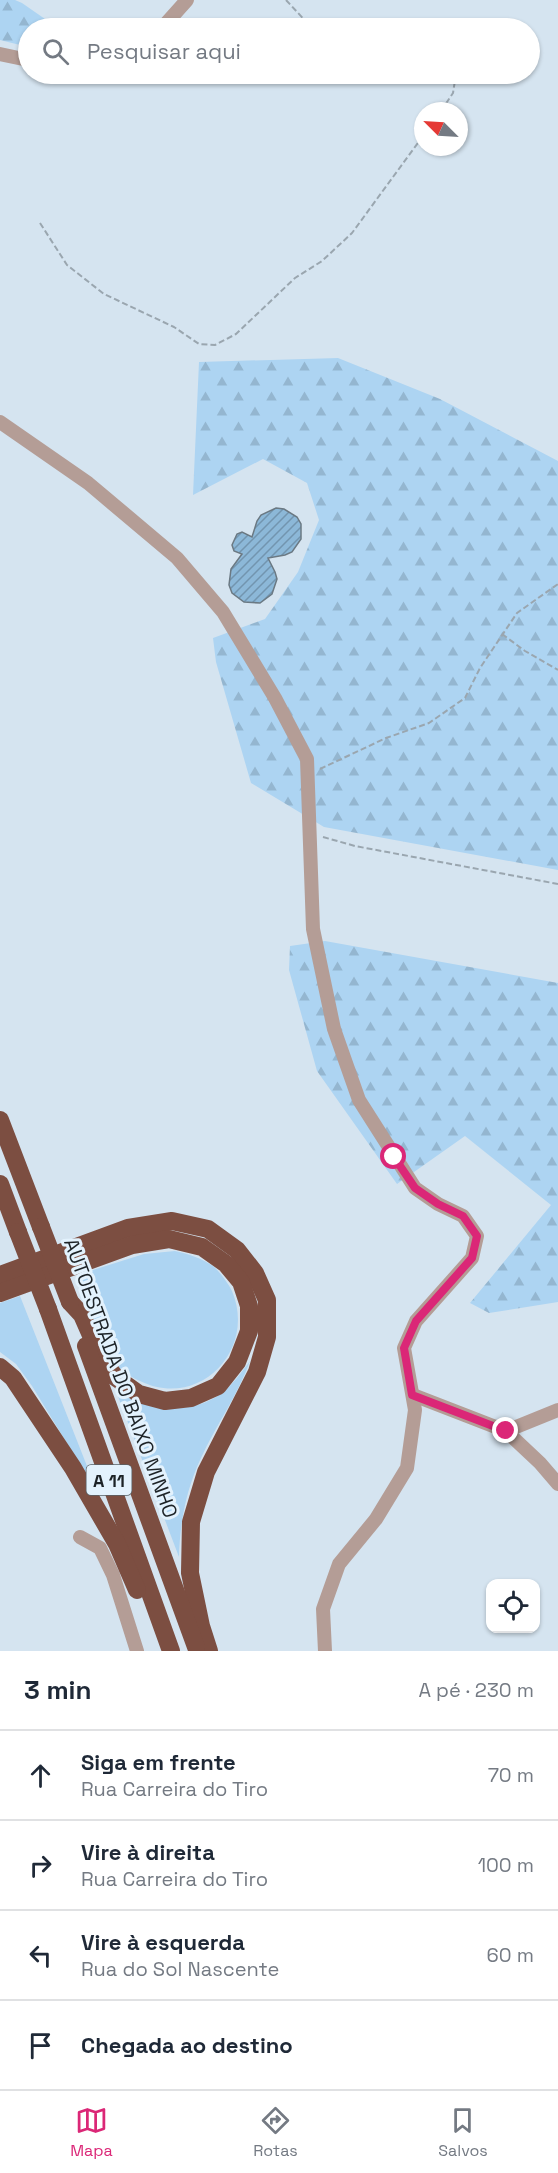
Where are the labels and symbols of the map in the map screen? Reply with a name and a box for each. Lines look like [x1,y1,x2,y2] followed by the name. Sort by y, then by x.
[414,102,468,156] north arrow
[380,1143,406,1169] route start
[58,1235,184,1521] street label: AUTOESTRADA DO BAIXO MINHO
[492,1417,518,1443] route end
[86,1465,132,1495] road number: A 11

